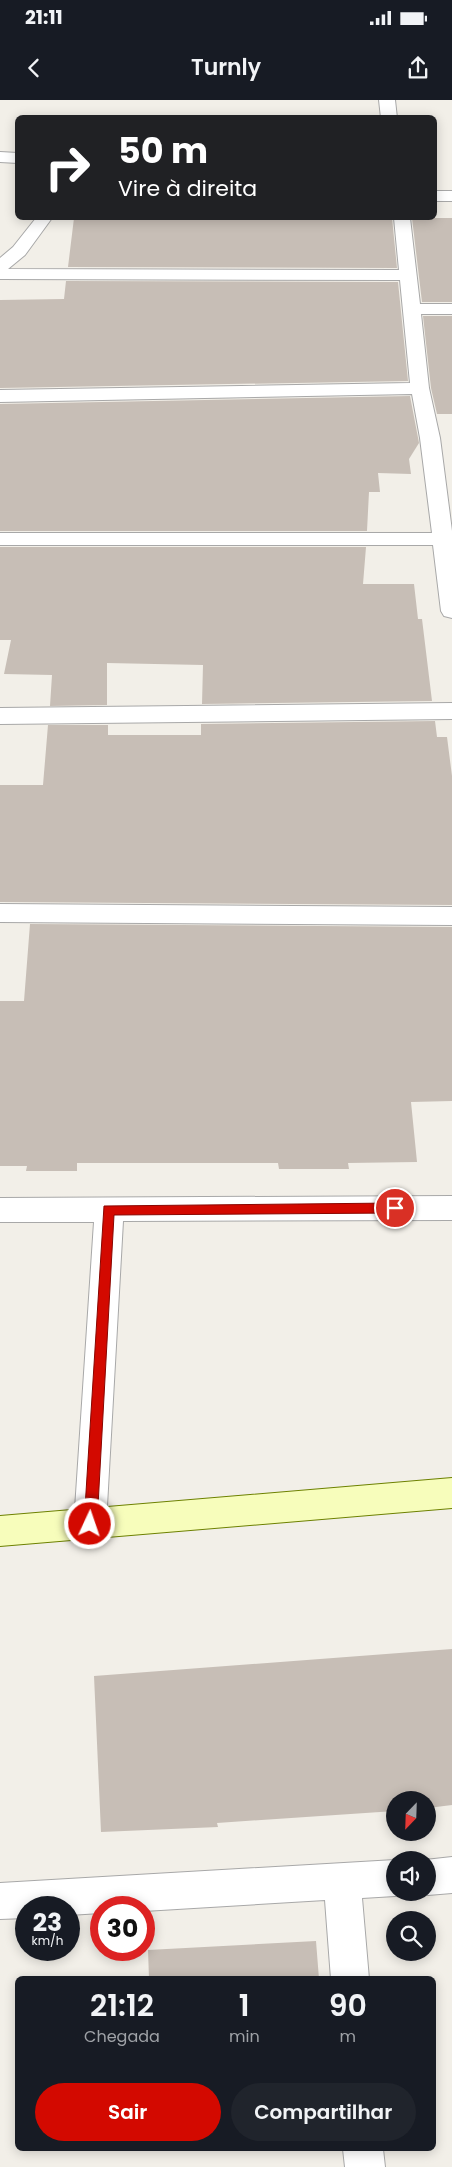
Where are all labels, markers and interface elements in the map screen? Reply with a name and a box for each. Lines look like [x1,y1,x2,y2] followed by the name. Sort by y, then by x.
[25,4,63,31] text: 21:11
[191,52,261,83] text: Turnly
[20,54,48,82] icon: back
[404,54,432,82] icon: share
[118,126,208,175] text: 50 m
[35,135,100,200] icon: right
[118,173,257,204] text: Vire à direita
[374,1187,416,1229] pin
[381,1194,409,1222] icon: arrive
[63,1497,115,1549] position arrow
[386,1791,436,1841] north arrow
[386,1791,436,1961] map controls
[386,1851,436,1901] button: sound
[90,1896,155,1961] speed limit sign: 30
[33,1905,62,1940] text: 23
[386,1911,436,1961] button: search
[32,1932,63,1949] text: km/h
[90,1984,154,2027] text: 21:12
[239,1984,250,2027] text: 1
[329,1984,367,2027] text: 90
[84,2025,160,2048] text: Chegada
[229,2025,260,2048] text: min
[340,2025,356,2048] text: m
[35,2083,221,2141] button: Sair
[231,2083,416,2141] button: Compartilhar

